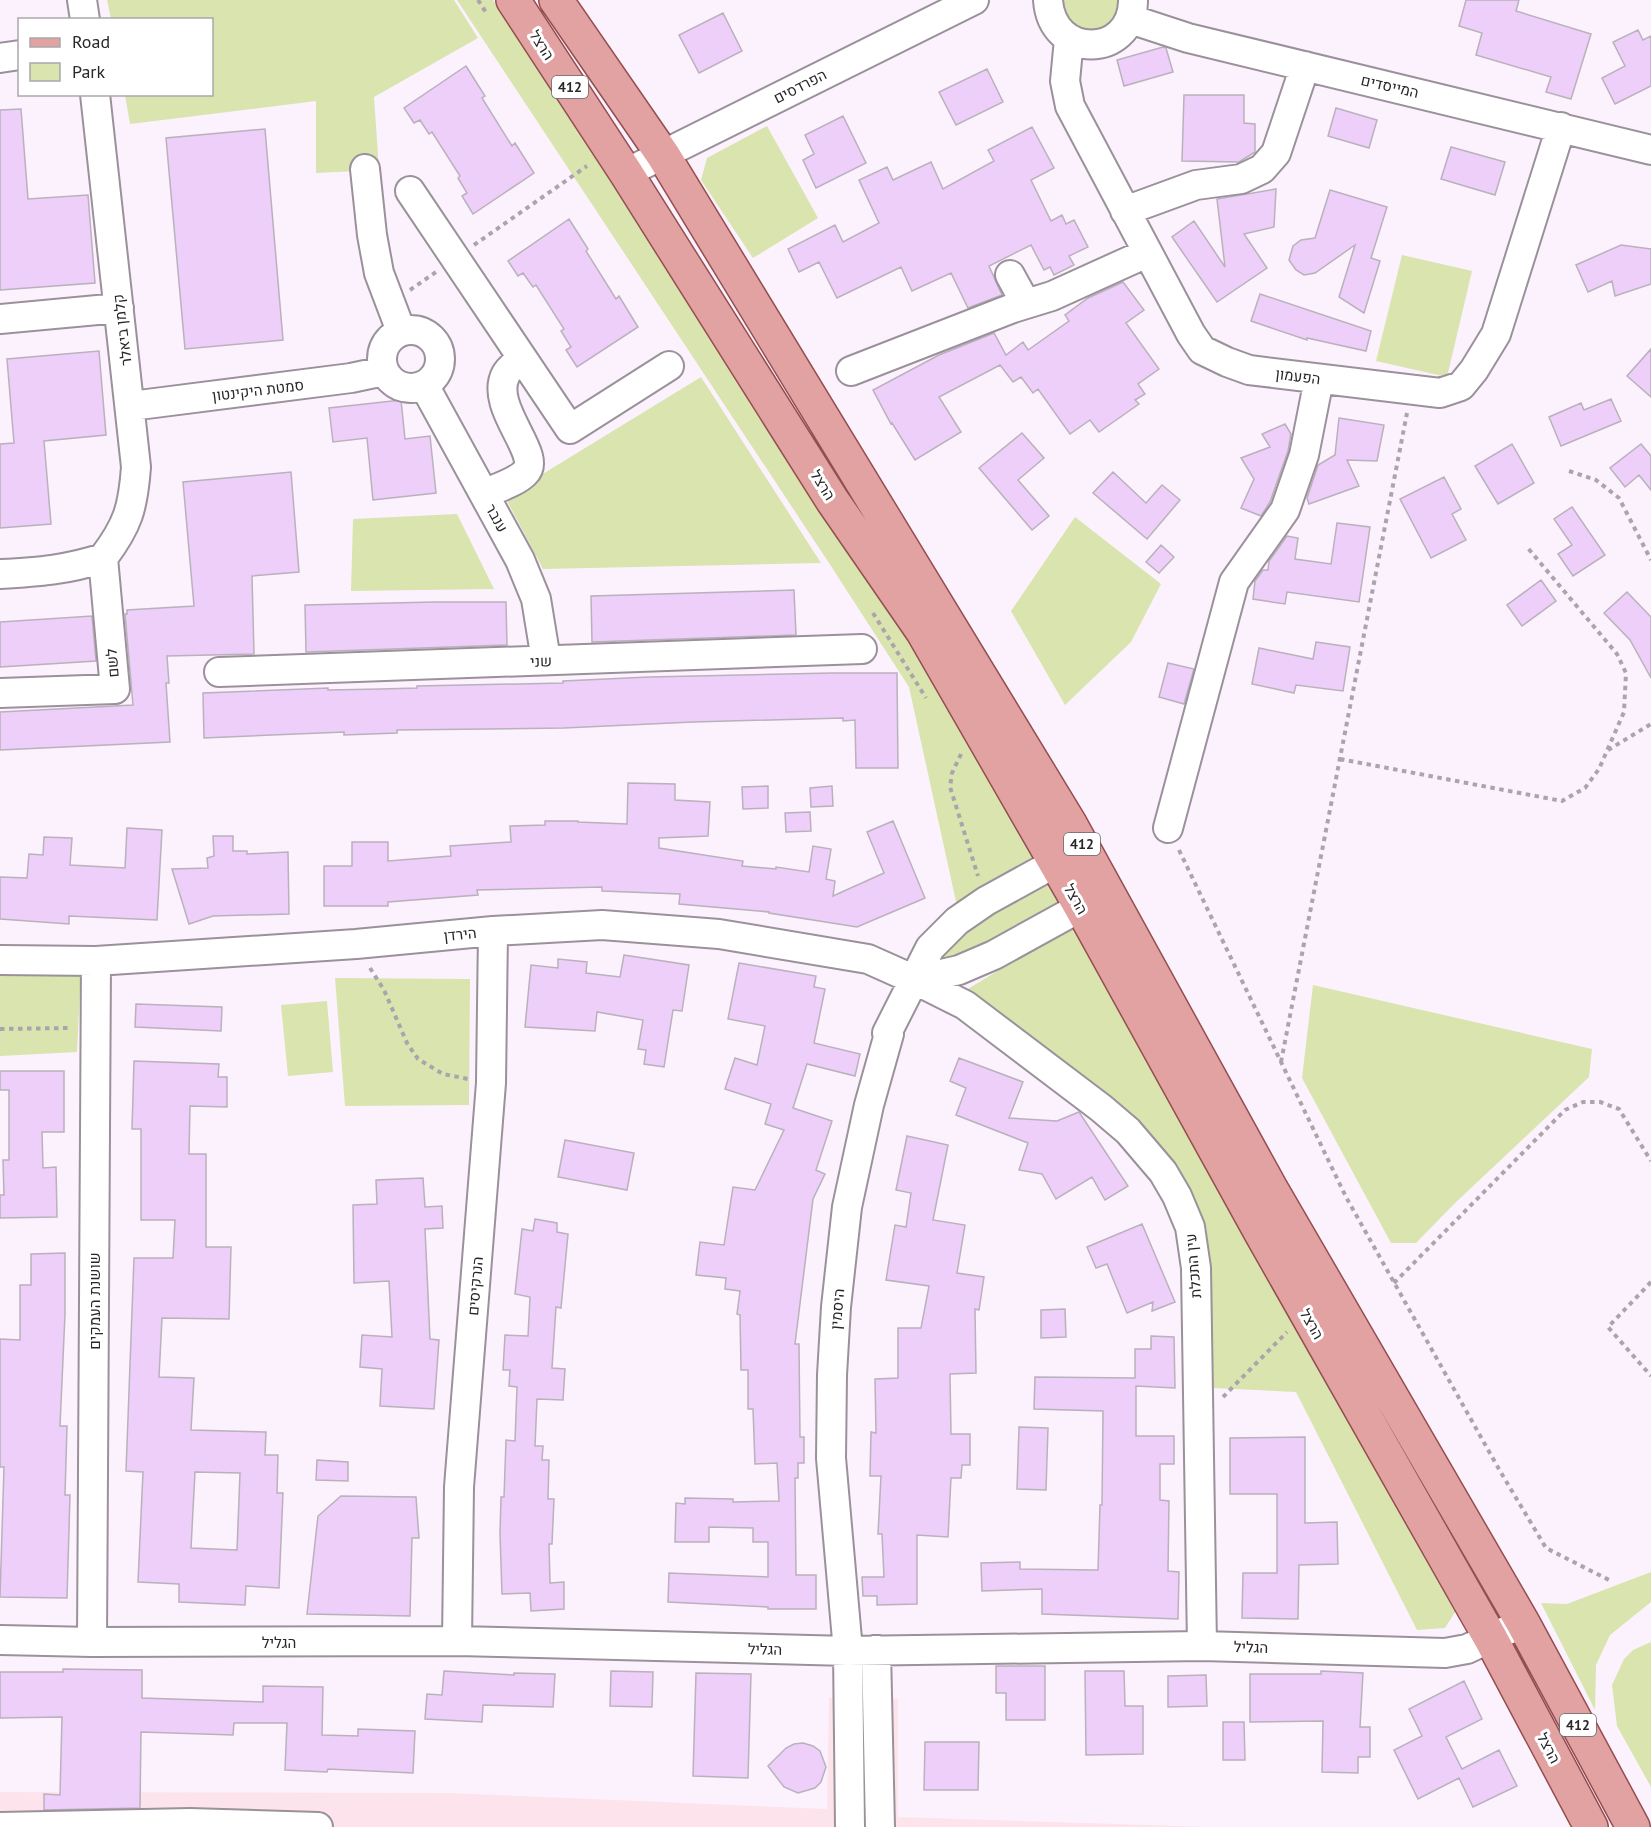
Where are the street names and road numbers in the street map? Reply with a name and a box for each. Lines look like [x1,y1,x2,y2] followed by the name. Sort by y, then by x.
[525,26,559,64] street label: הרצל
[770,65,830,107] street label: הפרדסים
[1359,70,1421,102] street label: המייסדים
[552,76,588,98] road number: 412
[108,293,136,367] street label: קלמן ביאלר
[1274,364,1322,388] street label: הפעמון
[211,375,305,405] street label: סמטת היקינטון
[806,466,840,504] street label: הרצל
[482,501,512,535] street label: ענבר
[101,647,123,678] street label: לשם
[530,651,552,671] street label: שני
[1064,833,1100,855] road number: 412
[1060,880,1092,918] street label: הרצל
[443,923,477,945] street label: הירדן
[1181,1233,1205,1299] street label: עין התכלת
[85,1252,104,1350] street label: שושנת העמקים
[463,1256,487,1316] street label: הנרקיסים
[826,1288,848,1330] street label: היסמין
[1296,1305,1328,1343] street label: הרצל
[262,1633,296,1652] street label: הגליל
[1233,1637,1269,1657] street label: הגליל
[748,1639,782,1659] street label: הגליל
[1560,1714,1596,1736] road number: 412
[1533,1729,1565,1767] street label: הרצל

